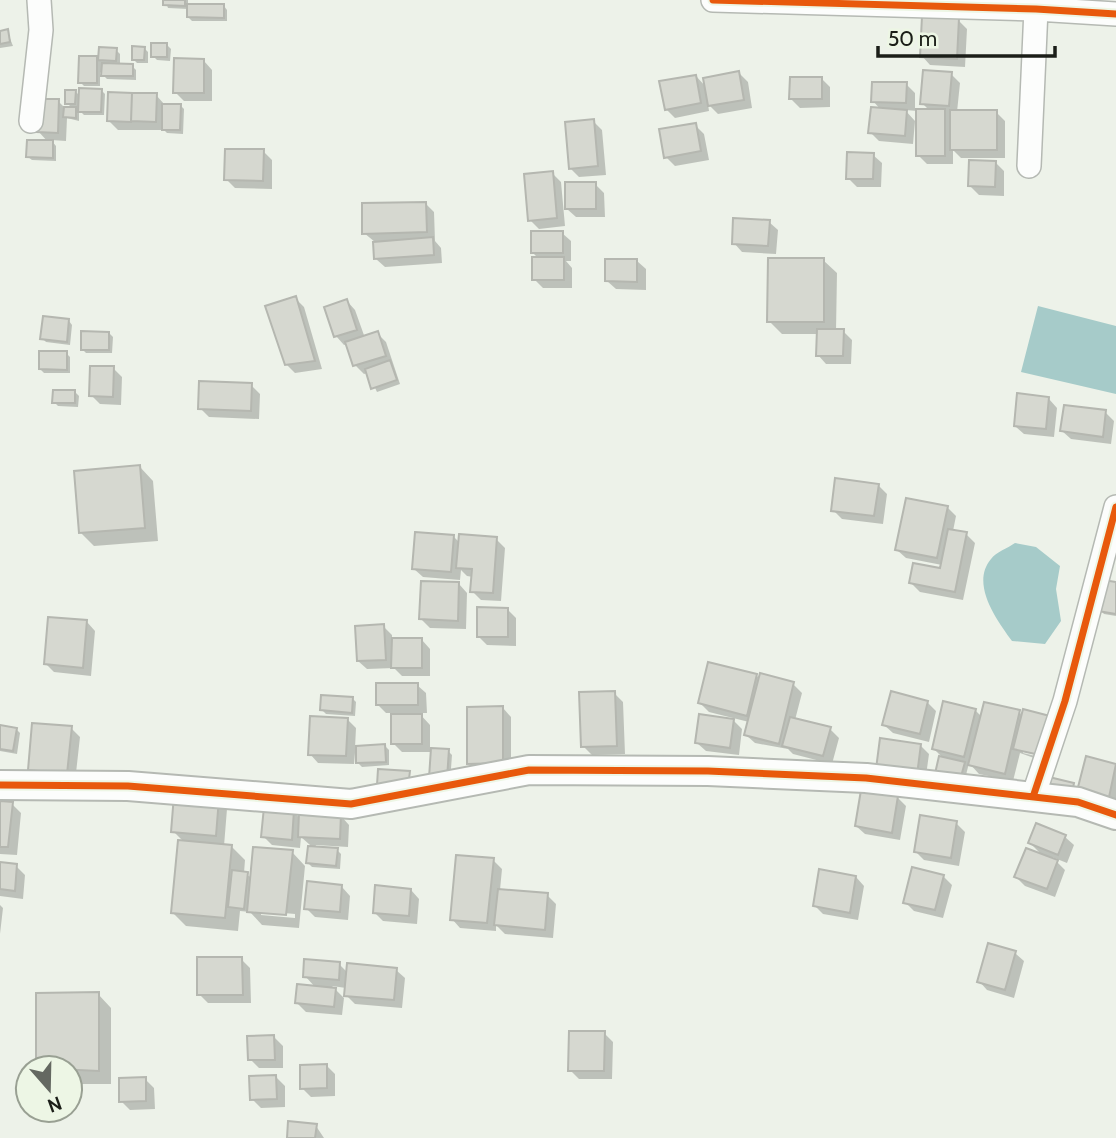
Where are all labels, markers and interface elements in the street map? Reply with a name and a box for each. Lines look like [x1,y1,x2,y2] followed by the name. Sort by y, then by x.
[878,14,1055,58] scale bar
[888,26,937,51] text: 50 m
[14,1054,84,1124] north arrow
[44,1091,65,1118] text: N

